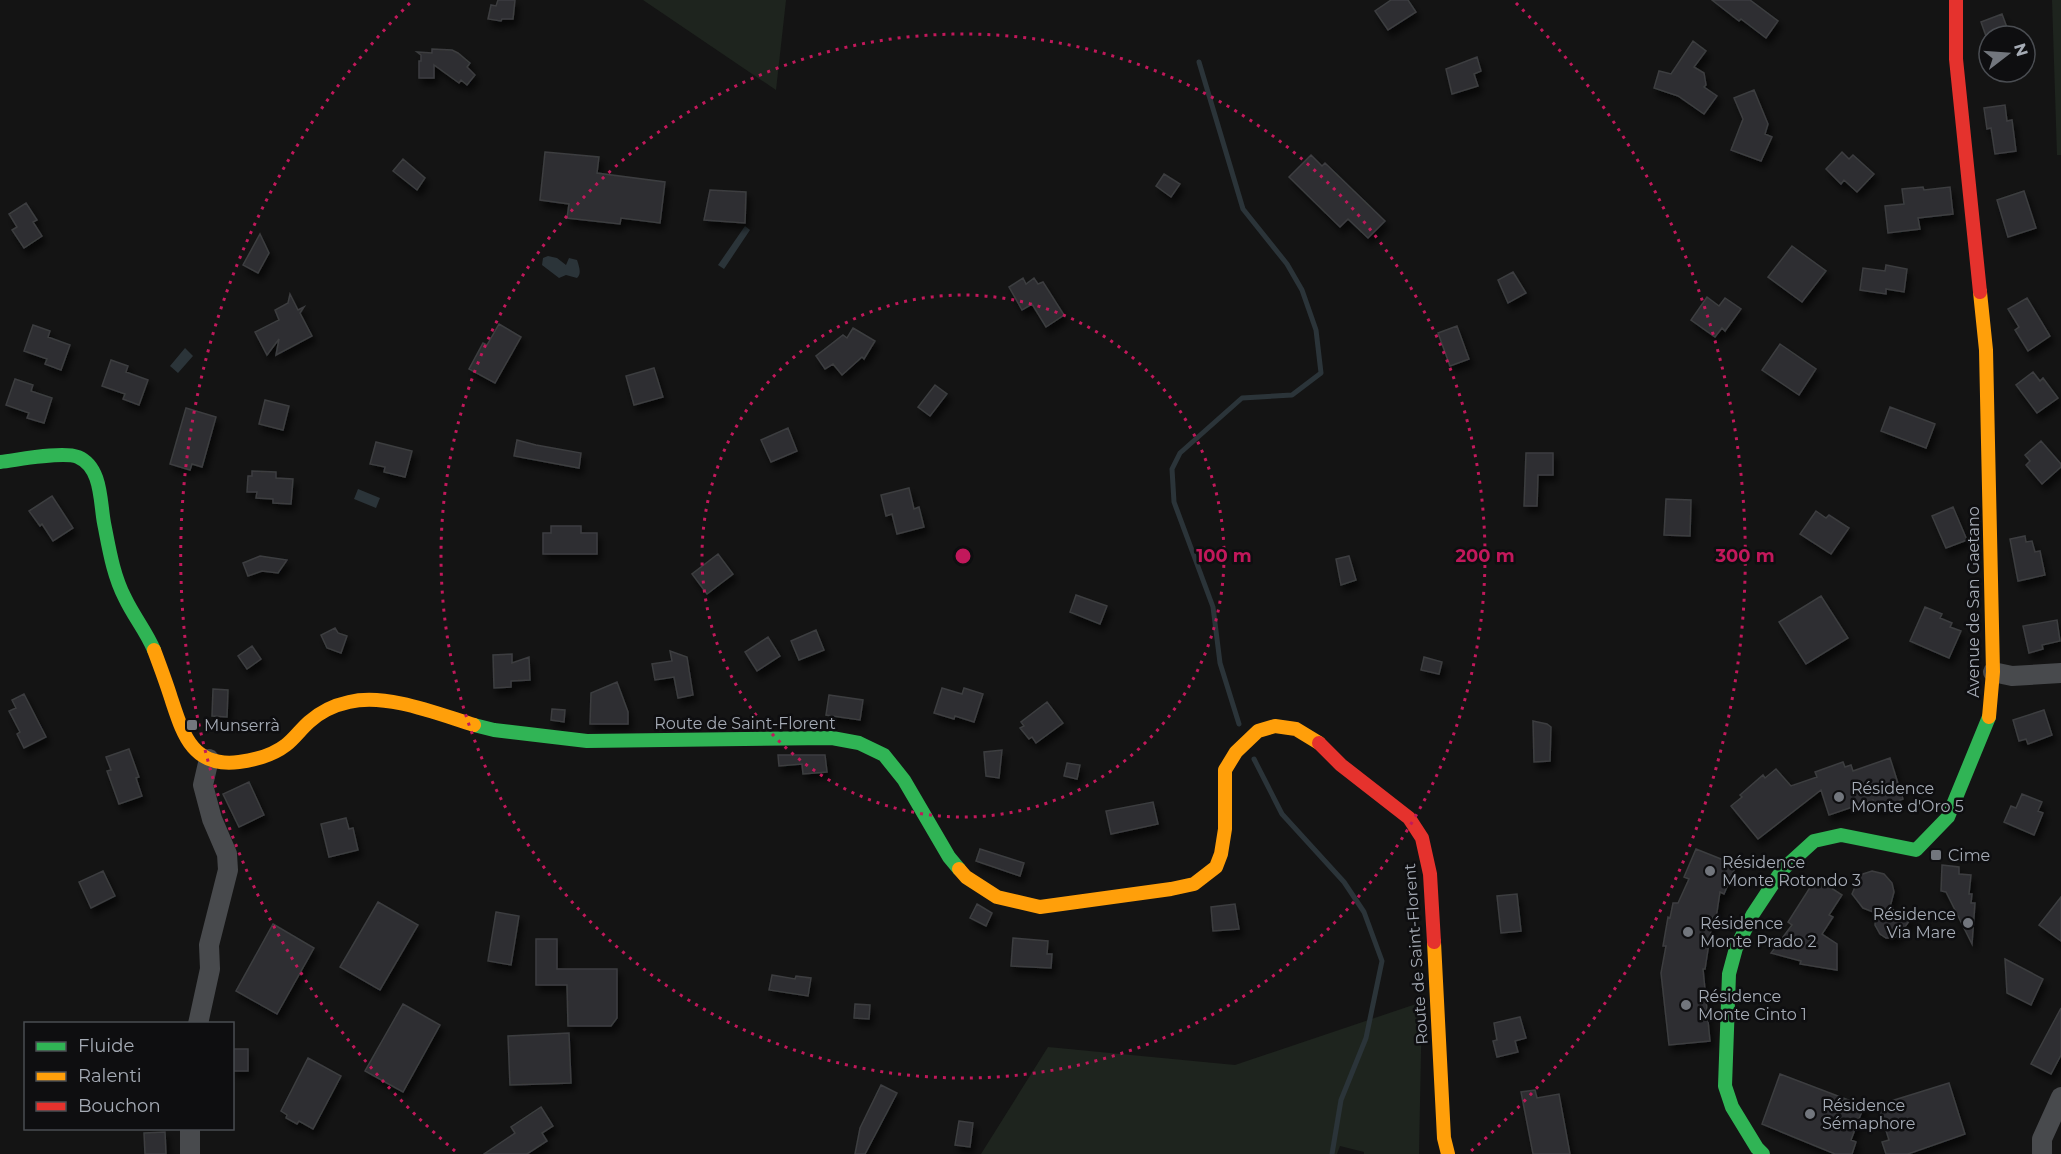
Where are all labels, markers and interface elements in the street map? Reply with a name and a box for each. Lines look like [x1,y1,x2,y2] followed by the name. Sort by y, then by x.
[1977,24,2037,84] north arrow
[2010,41,2032,59] text: N
[1964,506,1983,698] street label: Avenue de San Gaetano
[1196,545,1252,567] text: 100 m
[1455,545,1515,567] text: 200 m
[1714,545,1775,567] text: 300 m
[953,546,973,566] centre of rings
[654,714,836,733] street label: Route de Saint-Florent
[204,716,280,735] place label: Munserrà
[185,718,199,732] marker: Munserrà
[1851,779,1964,816] place label: Résidence Monte d'Oro 5
[1832,790,1846,804] marker: Résidence Monte d'Oro 5
[1948,846,1990,865] place label: Cime
[1929,848,1943,862] marker: Cime
[1722,853,1861,890] place label: Résidence Monte Rotondo 3
[1400,862,1432,1045] street label: Route de Saint-Florent
[1703,864,1717,878] marker: Résidence Monte Rotondo 3
[1873,905,1956,942] place label: Résidence Via Mare
[1700,914,1817,951] place label: Résidence Monte Prado 2
[1961,916,1975,930] marker: Résidence Via Mare
[1681,925,1695,939] marker: Résidence Monte Prado 2
[1698,987,1807,1024] place label: Résidence Monte Cinto 1
[1679,998,1693,1012] marker: Résidence Monte Cinto 1
[24,1022,234,1130] legend
[78,1035,134,1057] text: Fluide
[78,1065,142,1087] text: Ralenti
[78,1095,161,1117] text: Bouchon
[1822,1096,1916,1133] place label: Résidence Sémaphore
[1803,1107,1817,1121] marker: Résidence Sémaphore

